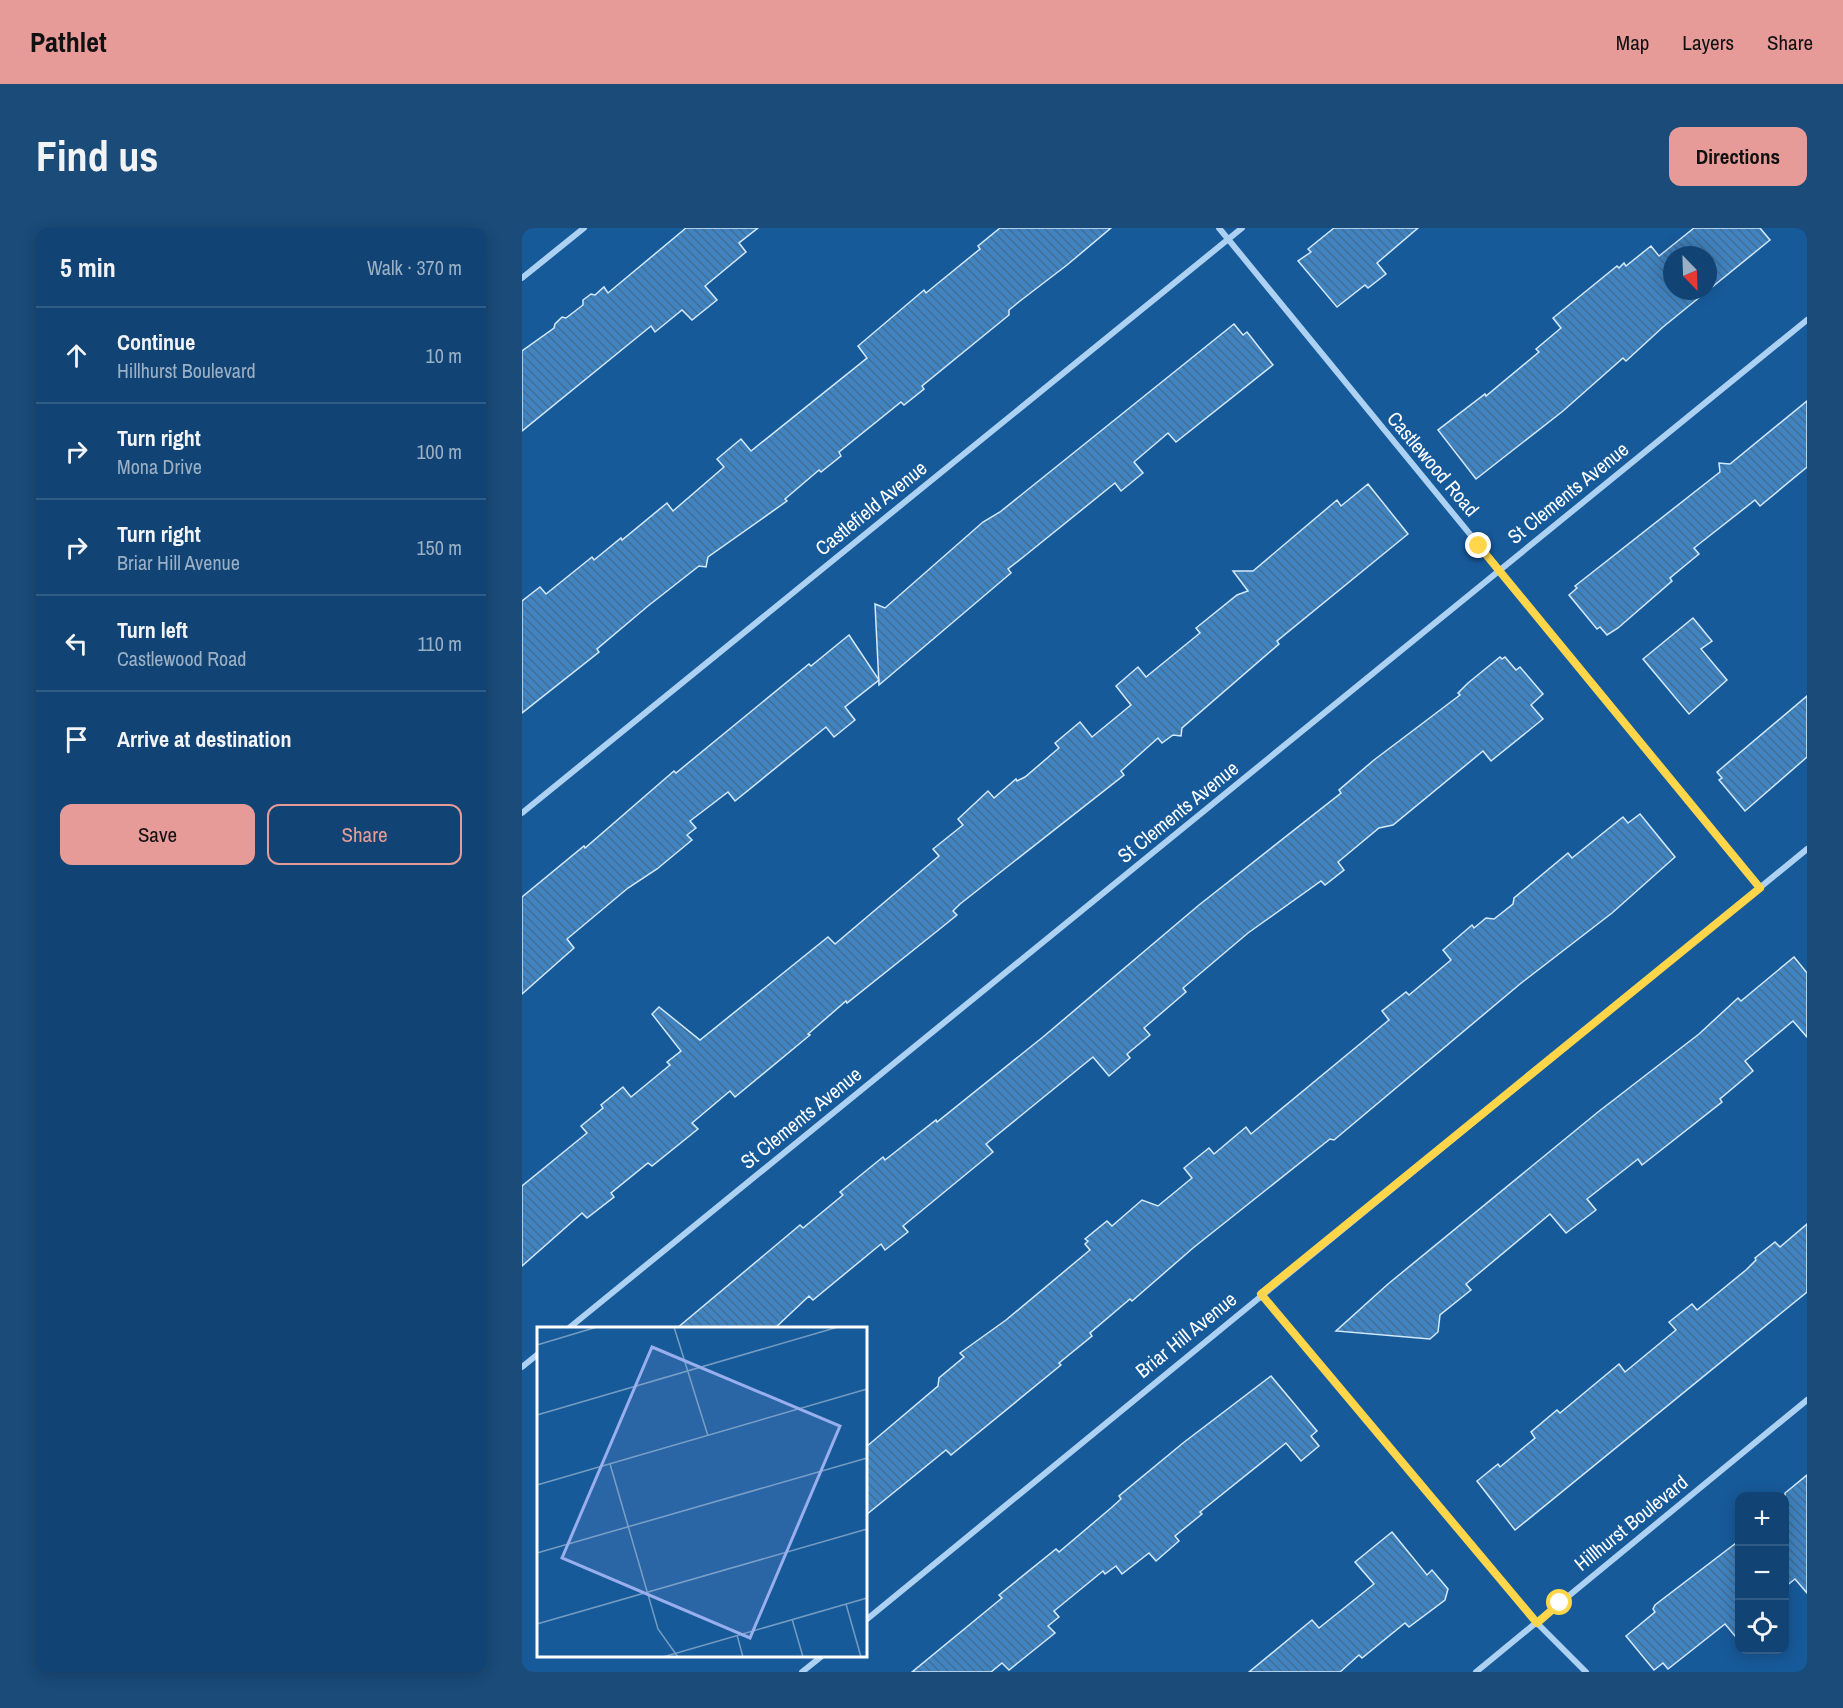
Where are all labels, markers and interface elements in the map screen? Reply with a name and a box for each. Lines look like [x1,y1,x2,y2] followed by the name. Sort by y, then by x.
[30,23,107,61] text: Pathlet
[1616,28,1649,57] text: Map
[1682,28,1734,57] text: Layers
[1767,28,1813,57] text: Share
[1669,127,1807,186] button: Directions
[36,128,158,184] text: Find us
[1663,246,1717,300] north arrow
[60,250,116,285] text: 5 min
[367,254,462,281] text: Walk · 370 m
[117,327,195,357] text: Continue
[60,339,93,372] icon: ahead
[426,342,462,369] text: 10 m
[117,357,256,384] text: Hillhurst Boulevard
[1381,405,1485,522] street label: Castlewood Road
[117,423,201,453] text: Turn right
[60,435,93,468] icon: right
[1502,435,1634,550] street label: St Clements Avenue
[416,438,462,465] text: 100 m
[117,453,202,480] text: Mona Drive
[809,454,932,561] street label: Castlefield Avenue
[117,519,201,549] text: Turn right
[60,531,93,564] icon: right
[1465,532,1491,558] route end
[416,534,462,561] text: 150 m
[117,549,240,576] text: Briar Hill Avenue
[117,615,188,645] text: Turn left
[60,627,93,660] icon: left
[418,630,462,657] text: 110 m
[117,645,246,672] text: Castlewood Road
[60,723,93,756] icon: arrive
[117,724,291,754] text: Arrive at destination
[1112,754,1244,869] street label: St Clements Avenue
[60,804,255,865] button: Save
[267,804,462,865] button: Share
[735,1060,867,1175] street label: St Clements Avenue
[1129,1285,1242,1384] street label: Briar Hill Avenue
[537,1327,867,1657] inset map
[1568,1469,1693,1577] street label: Hillhurst Boulevard
[1735,1492,1789,1654] map controls
[1735,1492,1789,1546] button: +
[1735,1546,1789,1600] button: −
[1546,1589,1572,1615] route start
[1735,1600,1789,1654] button: locate

